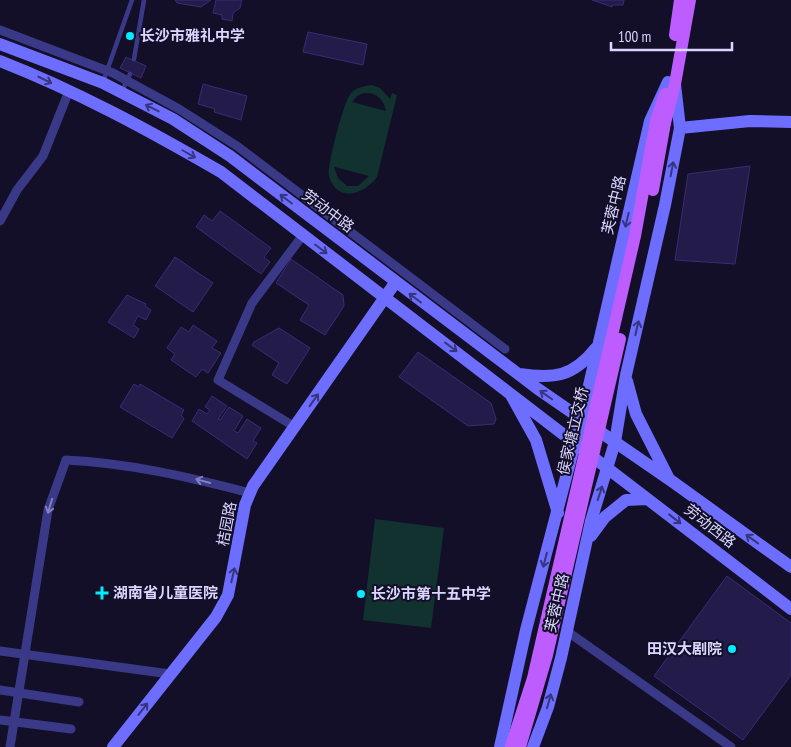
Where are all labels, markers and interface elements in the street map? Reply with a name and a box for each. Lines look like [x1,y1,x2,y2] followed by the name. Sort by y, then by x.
[611,20,732,52] scale bar
[140,26,245,45] place label: 长沙市雅礼中学
[618,27,651,46] text: 100 m
[124,30,136,42] marker: 长沙市雅礼中学
[37,76,52,85] one-way arrow
[144,103,159,113] one-way arrow
[182,149,197,159] one-way arrow
[668,162,678,178] one-way arrow
[598,174,630,236] street label: 芙蓉中路
[299,185,358,236] street label: 劳动中路
[279,194,293,204] one-way arrow
[622,211,631,227] one-way arrow
[314,244,328,254] one-way arrow
[409,292,422,303] one-way arrow
[633,320,642,336] one-way arrow
[444,342,458,352] one-way arrow
[553,385,592,477] street label: 侯家塘立交桥
[539,390,553,400] one-way arrow
[309,393,319,407] one-way arrow
[196,475,212,485] one-way arrow
[596,485,606,501] one-way arrow
[44,498,54,514] one-way arrow
[213,500,240,548] street label: 桔园路
[681,500,740,552] street label: 劳动西路
[668,514,681,525] one-way arrow
[745,534,759,544] one-way arrow
[540,551,550,567] one-way arrow
[229,568,238,584] one-way arrow
[541,572,573,634] street label: 芙蓉中路
[113,583,218,602] place label: 湖南省儿童医院
[371,584,491,603] place label: 长沙市第十五中学
[95,586,109,600] marker: 湖南省儿童医院
[355,588,367,600] marker: 长沙市第十五中学
[647,639,722,658] place label: 田汉大剧院
[726,643,738,655] marker: 田汉大剧院
[545,694,555,710] one-way arrow
[138,703,149,716] one-way arrow

